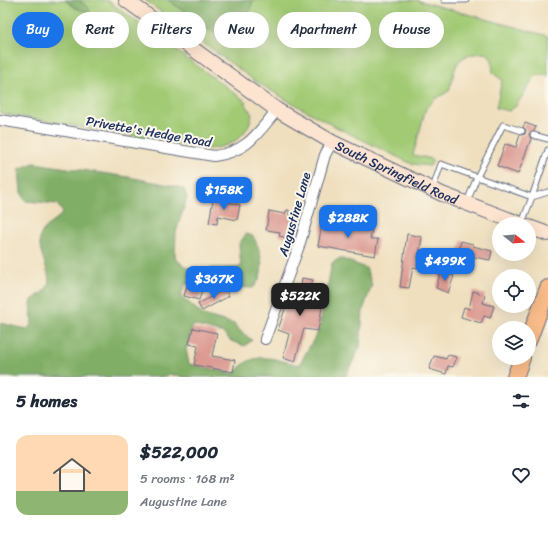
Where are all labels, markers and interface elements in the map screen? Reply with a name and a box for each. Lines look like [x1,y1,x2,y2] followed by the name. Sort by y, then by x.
[12,12,64,48] chip: Buy
[72,12,129,48] chip: Rent
[137,12,206,48] chip: Filters
[214,12,269,48] chip: New
[277,12,371,48] chip: Apartment
[379,12,444,48] chip: House
[84,109,215,154] street label: Privette's Hedge Road
[331,134,462,211] street label: South Springfield Road
[271,169,317,260] street label: Augustine Lane
[196,177,252,211] pin: $158K
[205,178,243,201] text: $158K
[320,205,376,239] pin: $288K
[328,206,368,229] text: $288K
[492,217,536,261] north arrow
[492,217,536,365] map controls
[417,248,473,282] pin: $499K
[425,249,465,272] text: $499K
[186,266,242,300] pin: $367K
[195,267,233,290] text: $367K
[492,269,536,313] button: locate
[272,283,328,317] pin: $522K
[280,284,320,307] text: $522K
[492,321,536,365] button: layers
[16,386,77,416] text: 5 homes
[510,390,532,412] icon: filters
[140,437,218,467] text: $522,000
[48,451,96,499] icon: home
[510,464,532,486] icon: heart
[140,467,235,490] text: 5 rooms · 168 m²
[140,490,227,513] text: Augustine Lane

